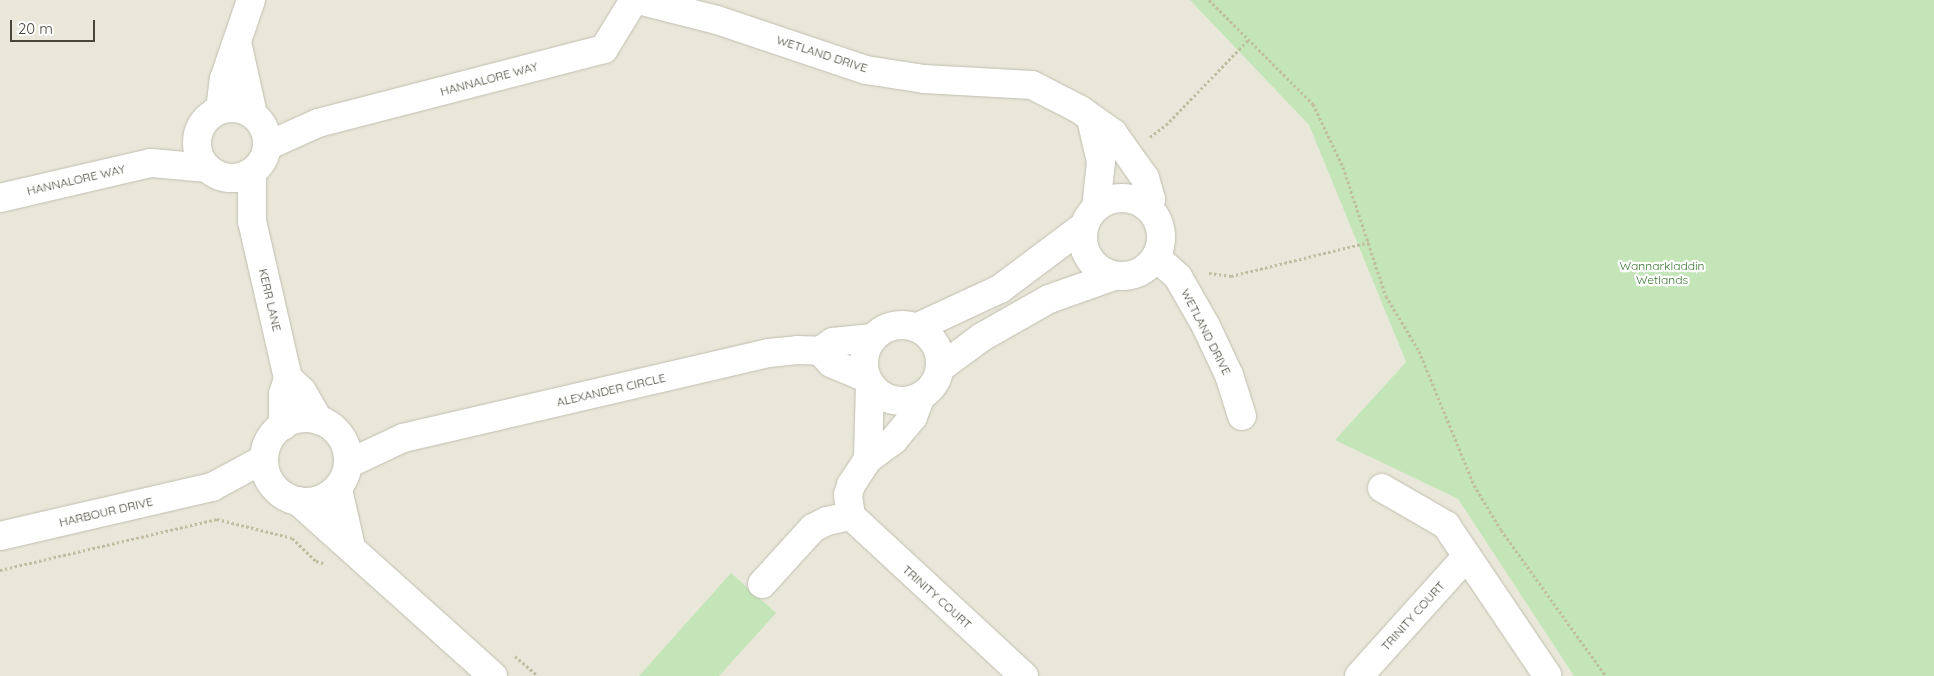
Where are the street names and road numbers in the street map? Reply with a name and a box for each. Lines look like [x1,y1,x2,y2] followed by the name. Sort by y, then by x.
[775,32,869,76] street label: WETLAND DRIVE
[439,59,539,99] street label: HANNALORE WAY
[25,162,127,198] street label: HANNALORE WAY
[256,267,284,333] street label: KERR LANE
[1178,286,1234,378] street label: WETLAND DRIVE
[555,370,667,410] street label: ALEXANDER CIRCLE
[58,494,154,530] street label: HARBOUR DRIVE
[899,562,975,632] street label: TRINITY COURT
[1378,578,1448,654] street label: TRINITY COURT

